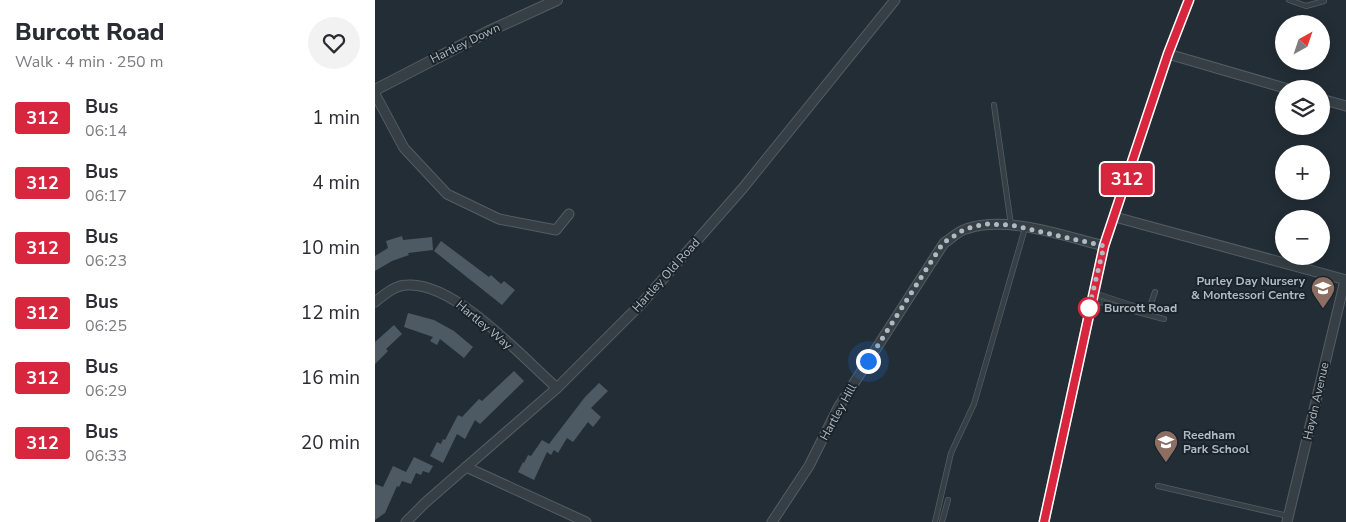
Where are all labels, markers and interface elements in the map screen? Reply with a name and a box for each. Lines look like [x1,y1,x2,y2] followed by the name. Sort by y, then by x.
[1275,15,1330,70] north arrow
[1275,15,1330,265] map controls
[15,16,164,48] text: Burcott Road
[308,17,360,69] button: heart
[427,19,503,67] street label: Hartley Down
[15,51,163,73] text: Walk · 4 min · 250 m
[1275,80,1330,135] button: layers
[85,94,118,120] text: Bus
[312,105,360,131] text: 1 min
[26,106,59,130] text: 312
[85,120,127,142] text: 06:14
[1275,145,1330,200] button: +
[85,159,118,185] text: Bus
[1098,163,1156,195] line badge: 312
[1111,167,1143,191] text: 312
[312,170,360,196] text: 4 min
[26,171,59,195] text: 312
[85,185,127,207] text: 06:17
[1275,210,1330,265] button: −
[85,224,118,250] text: Bus
[301,235,360,261] text: 10 min
[629,235,703,315] street label: Hartley Old Road
[26,236,59,260] text: 312
[85,250,127,272] text: 06:23
[1191,273,1306,303] place label: Purley Day Nursery & Montessori Centre
[1310,275,1336,309] school or university icon: Purley Day Nursery & Montessori Centre
[85,289,118,315] text: Bus
[453,297,516,354] street label: Hartley Way
[1078,297,1100,319] marker: Burcott Road
[301,300,360,326] text: 12 min
[1104,300,1177,316] place label: Burcott Road
[26,301,59,325] text: 312
[85,315,127,337] text: 06:25
[856,349,881,374] your location
[85,354,118,380] text: Bus
[1299,361,1333,441] street label: Haydn Avenue
[301,365,360,391] text: 16 min
[26,366,59,390] text: 312
[85,380,127,402] text: 06:29
[816,380,860,443] street label: Hartley Hill
[85,419,118,445] text: Bus
[1183,427,1250,457] place label: Reedham Park School
[1153,429,1179,463] school or university icon: Reedham Park School
[301,430,360,456] text: 20 min
[26,431,59,455] text: 312
[85,445,127,467] text: 06:33

